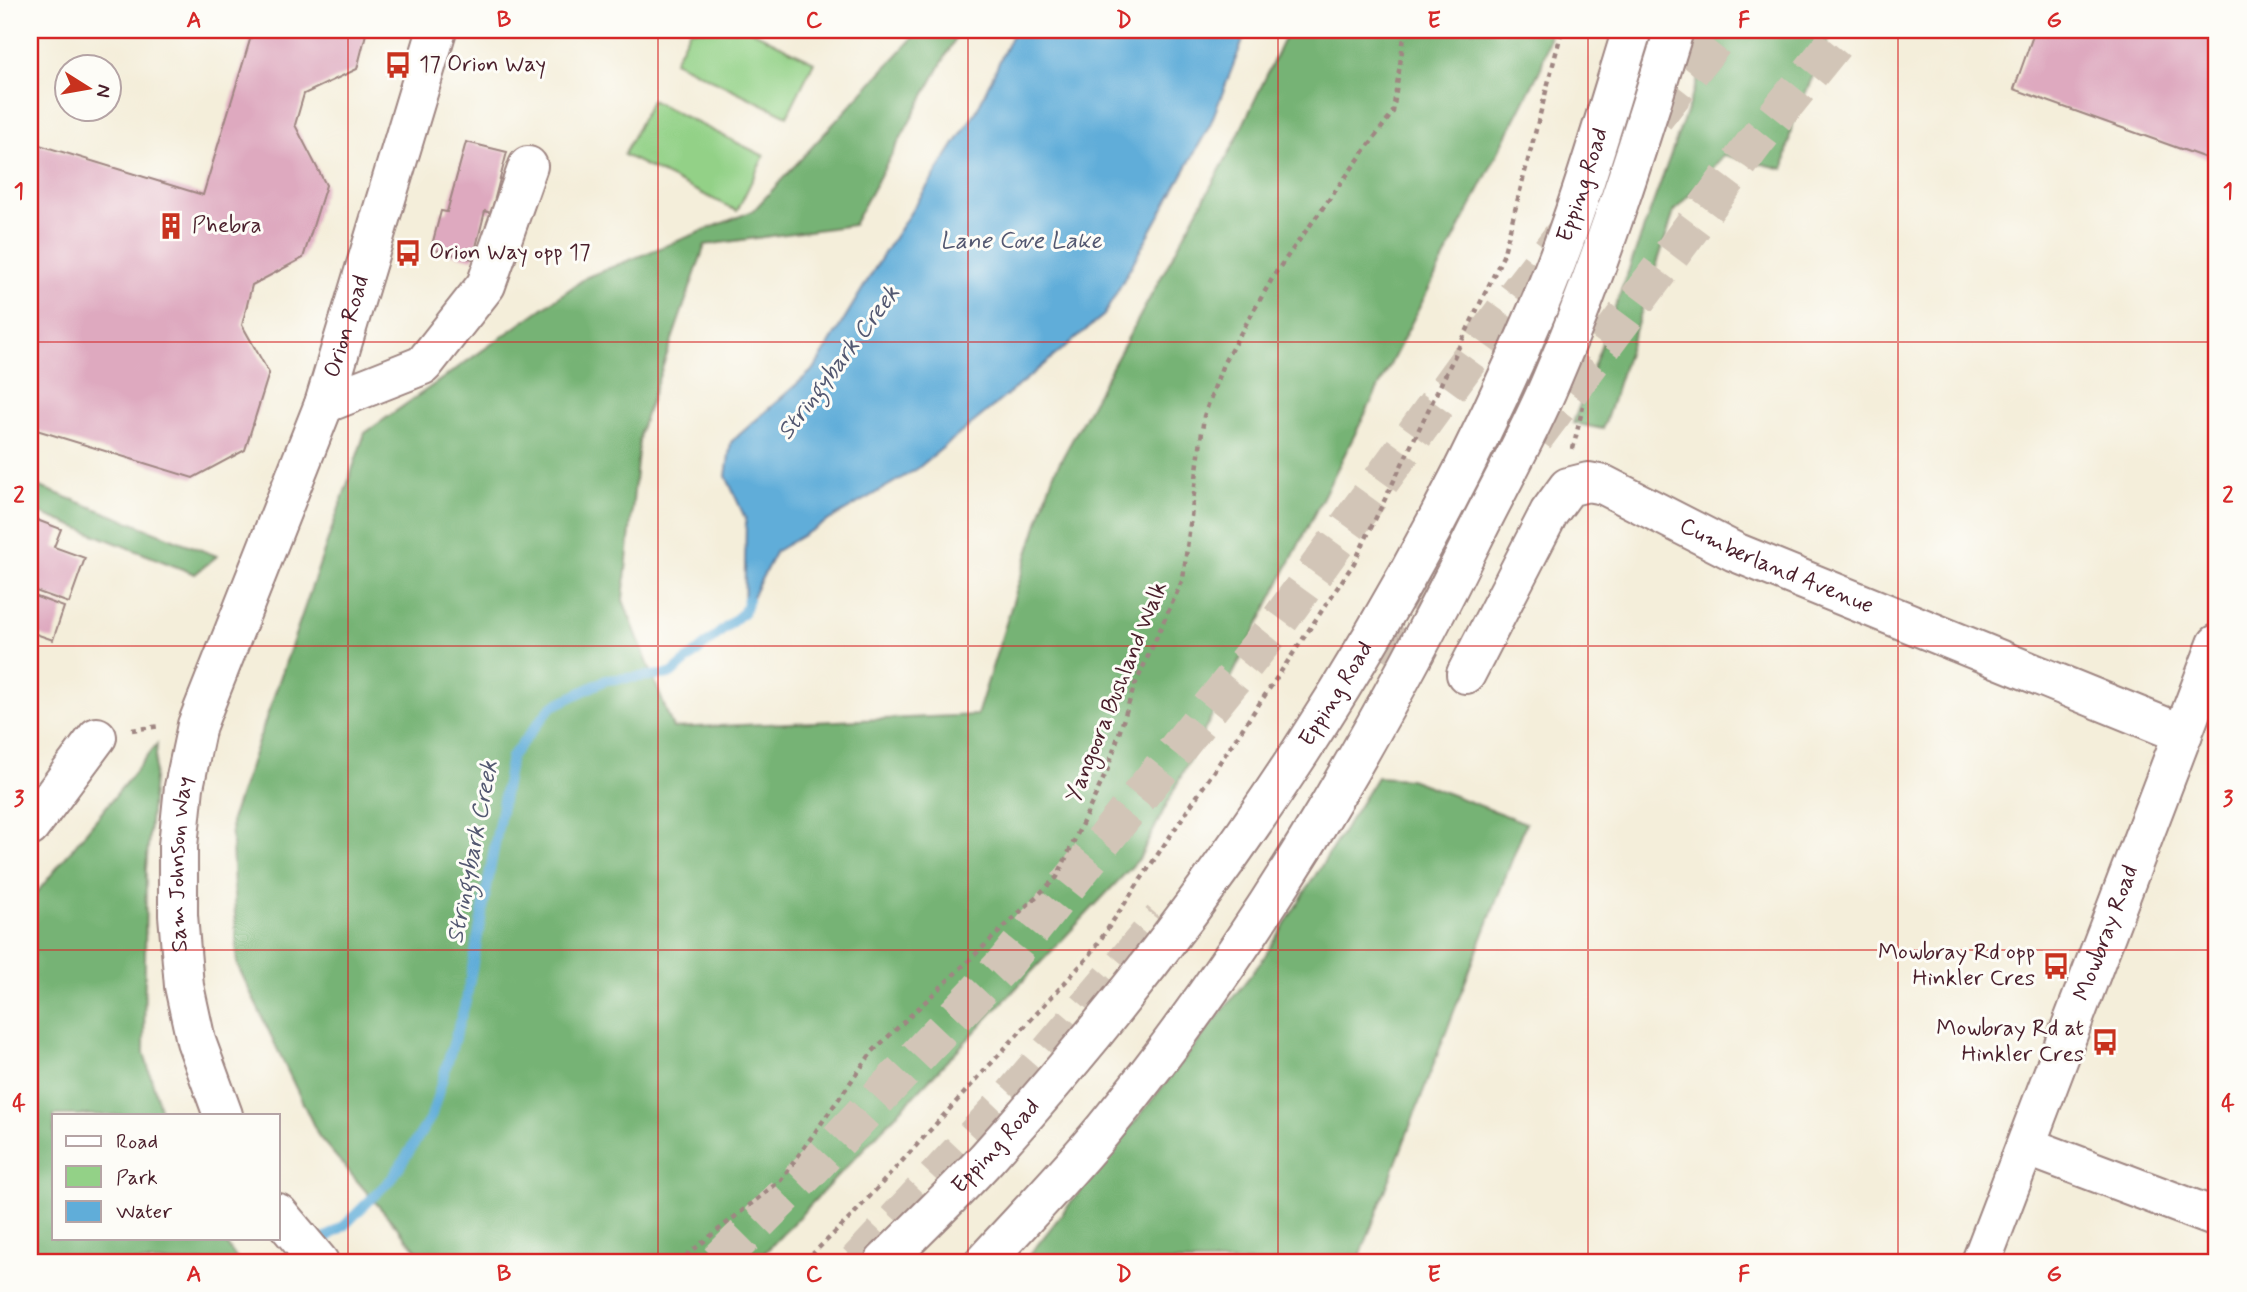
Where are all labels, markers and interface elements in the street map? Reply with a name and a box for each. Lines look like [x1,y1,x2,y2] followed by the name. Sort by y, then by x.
[186,6,202,36] text: A
[497,6,512,36] text: B
[806,6,823,36] text: C
[1116,6,1132,36] text: D
[1427,6,1441,36] text: E
[1738,6,1750,36] text: F
[2046,6,2062,36] text: G
[383,50,413,80] bus stop icon: 17 Orion Way
[419,50,546,80] place label: 17 Orion Way
[52,52,122,122] north arrow
[90,82,117,100] text: N
[1550,124,1616,246] street label: Epping Road
[14,177,24,207] text: 1
[2223,177,2233,207] text: 1
[156,211,186,241] building icon: Phebra
[192,211,262,241] place label: Phebra
[940,226,1103,257] water label: Lane Cove Lake
[393,238,423,268] bus stop icon: Orion Way opp 17
[429,238,591,268] place label: Orion Way opp 17
[318,272,377,381] street label: Orion Road
[771,279,910,448] water label: Stringybark Creek
[13,481,25,511] text: 2
[2222,481,2234,511] text: 2
[1674,511,1878,622] street label: Cumberland Avenue
[1059,577,1177,808] street label: Yangoora Bushland Walk
[1293,636,1381,752] street label: Epping Road
[440,758,509,947] water label: Stringybark Creek
[162,774,201,954] street label: Sam Johnson Way
[14,785,25,815] text: 3
[2223,785,2234,815] text: 3
[2067,861,2146,1005] street label: Mowbray Road
[1878,938,2035,994] place label: Mowbray Rd opp Hinkler Cres
[2041,951,2071,981] bus stop icon: Mowbray Rd opp Hinkler Cres
[1936,1014,2084,1070] place label: Mowbray Rd at Hinkler Cres
[2090,1027,2120,1057] bus stop icon: Mowbray Rd at Hinkler Cres
[12,1089,26,1119] text: 4
[2221,1089,2235,1119] text: 4
[946,1093,1047,1201] street label: Epping Road
[52,1114,280,1240] legend
[116,1128,158,1156] text: Road
[116,1164,158,1192] text: Park
[116,1198,172,1226] text: Water
[186,1260,202,1290] text: A
[497,1260,512,1290] text: B
[806,1260,823,1290] text: C
[1116,1260,1132,1290] text: D
[1427,1260,1441,1290] text: E
[1738,1260,1750,1290] text: F
[2046,1260,2062,1290] text: G

